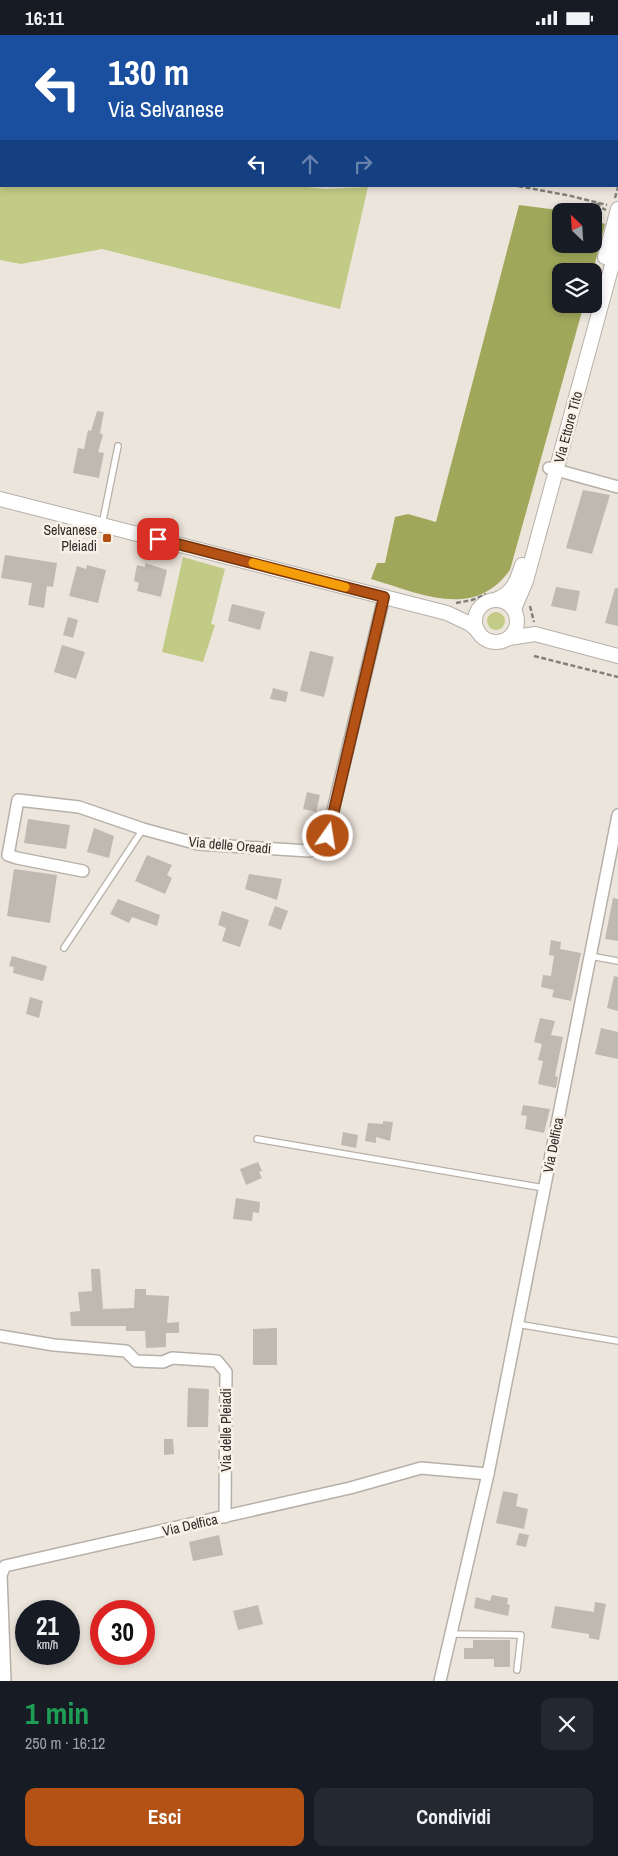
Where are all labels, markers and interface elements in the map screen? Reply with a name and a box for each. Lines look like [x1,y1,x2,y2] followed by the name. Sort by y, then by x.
[25,5,64,31] text: 16:11
[108,49,189,96] text: 130 m
[25,55,90,120] icon: left
[108,94,224,124] text: Via Selvanese
[243,150,271,178] icon: left
[296,150,324,178] icon: ahead
[349,150,377,178] icon: right
[552,203,602,253] north arrow
[552,203,602,313] map controls
[552,263,602,313] button: layers
[550,389,586,465] street label: Via Ettore Tito
[137,518,179,560] pin
[43,521,97,555] place label: Selvanese Pleiadi
[144,525,172,553] icon: arrive
[101,532,113,544] marker: Selvanese Pleiadi
[301,809,353,861] position arrow
[188,832,272,858] street label: Via delle Oreadi
[539,1115,567,1174] street label: Via Delfica
[217,1388,235,1472] street label: Via delle Pleiadi
[161,1510,220,1540] street label: Via Delfica
[90,1600,155,1665] speed limit sign: 30
[36,1609,59,1643] text: 21
[37,1637,58,1653] text: km/h
[25,1693,89,1733] text: 1 min
[541,1698,593,1750] button: close
[25,1732,105,1754] text: 250 m · 16:12
[25,1788,304,1846] button: Esci
[314,1788,593,1846] button: Condividi

